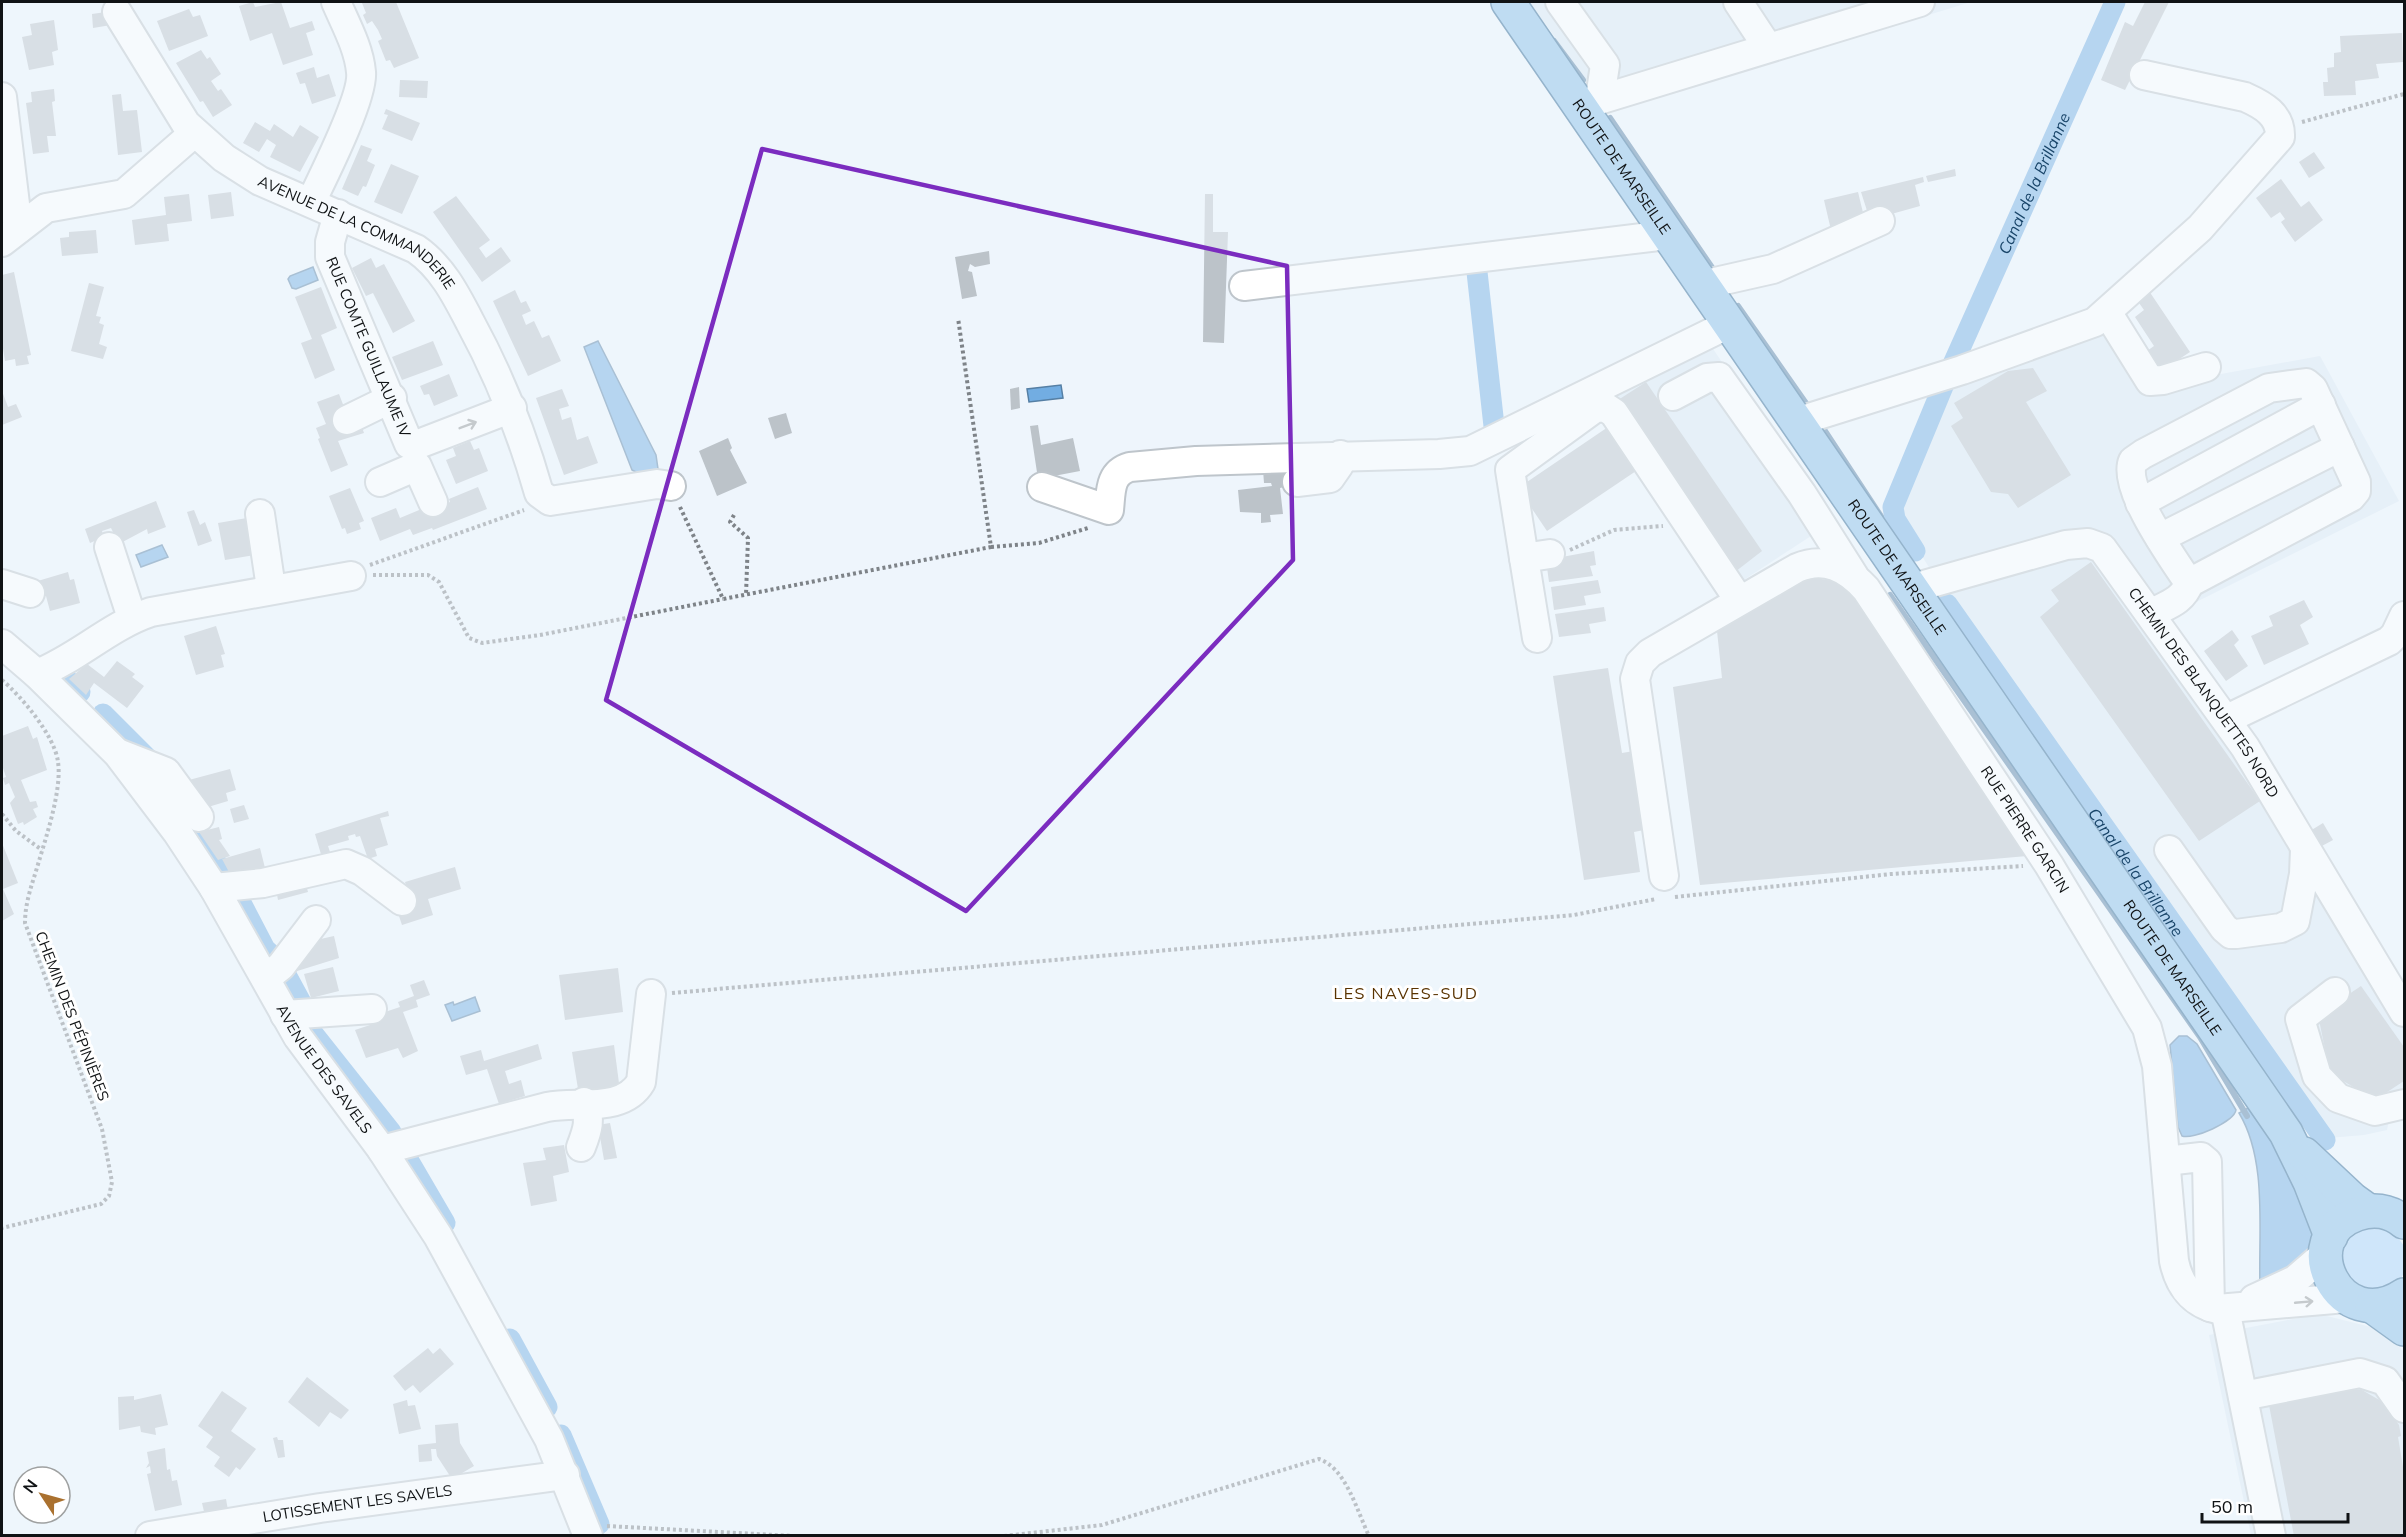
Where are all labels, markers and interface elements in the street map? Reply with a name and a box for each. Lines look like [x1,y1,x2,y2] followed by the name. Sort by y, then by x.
[1569,95,1675,238] street label: ROUTE DE MARSEILLE
[1994,109,2074,257] water label: Canal de la Brillanne
[255,171,460,293] street label: AVENUE DE LA COMMANDERIE
[322,254,415,441] street label: RUE COMTE GUILLAUME IV
[458,419,477,430] one-way arrow
[1844,496,1951,638] street label: ROUTE DE MARSEILLE
[2124,584,2283,801] street label: CHEMIN DES BLANQUETTES NORD
[1977,762,2074,896] street label: RUE PIERRE GARCIN
[2084,804,2188,940] water label: Canal de la Brillanne
[2119,896,2226,1039] street label: ROUTE DE MARSEILLE
[31,928,114,1103] street label: CHEMIN DES PÉPINIÈRES
[1334,983,1479,1003] district label: LES NAVES-SUD
[273,1001,376,1137] street label: AVENUE DES SAVELS
[2294,1296,2314,1307] one-way arrow
[12,1465,72,1525] north arrow
[18,1475,42,1497] text: N
[261,1480,453,1526] street label: LOTISSEMENT LES SAVELS
[2202,1486,2348,1524] scale bar
[2211,1495,2253,1518] text: 50 m

